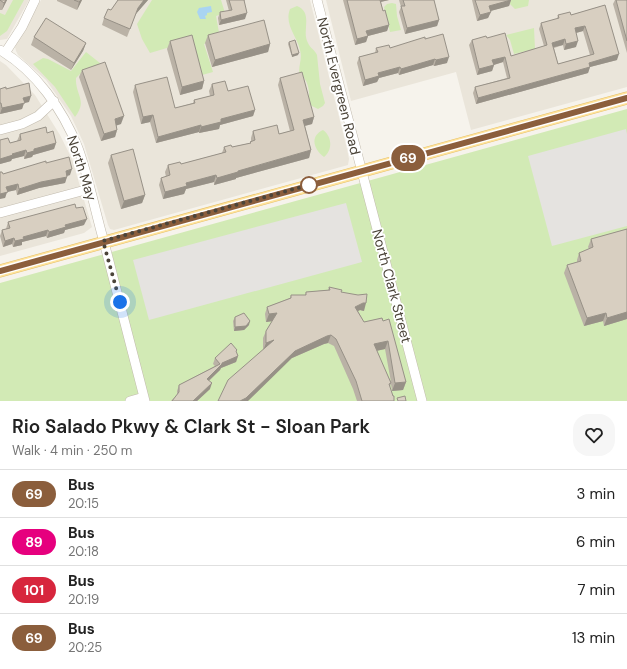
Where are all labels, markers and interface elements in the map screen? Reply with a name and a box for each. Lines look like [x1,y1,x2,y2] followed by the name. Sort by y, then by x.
[313,15,365,157] street label: North Evergreen Road
[63,133,101,203] street label: North May
[390,145,426,171] line badge: 69
[399,149,417,167] text: 69
[300,176,318,194] unlabelled marker
[368,227,416,345] street label: North Clark Street
[110,292,130,312] your location
[12,414,370,439] text: Rio Salado Pkwy & Clark St - Sloan Park
[573,414,615,456] button: heart
[12,442,132,459] text: Walk · 4 min · 250 m
[68,475,95,495] text: Bus
[577,484,615,504] text: 3 min
[25,485,43,503] text: 69
[68,495,99,512] text: 20:15
[68,523,95,543] text: Bus
[576,532,615,552] text: 6 min
[25,533,43,551] text: 89
[68,543,99,560] text: 20:18
[68,571,95,591] text: Bus
[577,580,615,600] text: 7 min
[24,581,44,599] text: 101
[68,591,99,608] text: 20:19
[68,619,95,639] text: Bus
[572,628,615,648] text: 13 min
[25,629,43,647] text: 69
[68,639,102,656] text: 20:25

